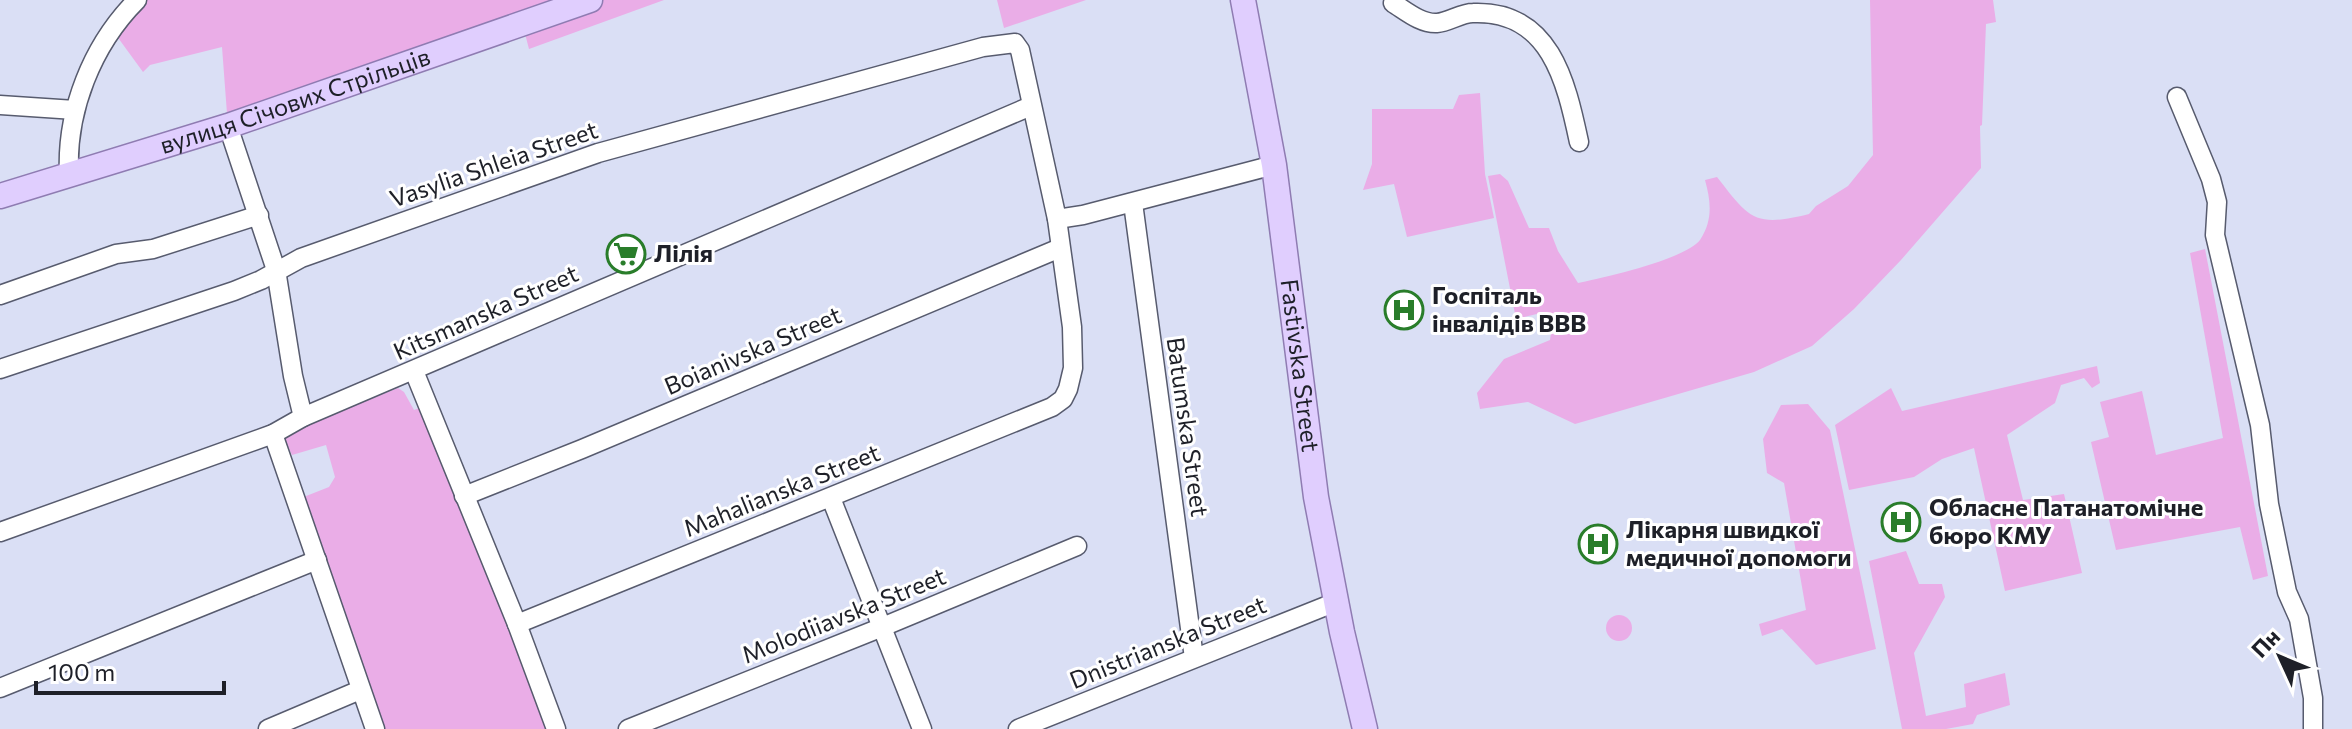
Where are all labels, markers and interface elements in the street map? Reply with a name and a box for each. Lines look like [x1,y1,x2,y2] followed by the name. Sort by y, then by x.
[156,41,434,159] street label: вулиця Січових Стрільців
[386,114,601,213] street label: Vasylia Shleia Street
[605,233,647,275] supermarket icon: Лілія
[654,238,713,267] place label: Лілія
[389,258,582,365] street label: Kitsmanska Street
[1276,277,1326,454] street label: Fastivska Street
[1432,280,1586,337] place label: Госпіталь інвалідів ВВВ
[1383,289,1425,331] hospital icon: Госпіталь інвалідів ВВВ
[659,299,845,400] street label: Boianivska Street
[1162,335,1215,519] street label: Batumska Street
[679,437,884,542] street label: Mahalianska Street
[1929,492,2203,549] place label: Обласне Патанатомічне бюро КМУ
[1880,501,1922,543] hospital icon: Обласне Патанатомічне бюро КМУ
[1626,514,1852,571] place label: Лікарня швидкої медичної допомоги
[1577,523,1619,565] hospital icon: Лікарня швидкої медичної допомоги
[737,560,950,669] street label: Molodiiavska Street
[1065,589,1270,694] street label: Dnistrianska Street
[2240,617,2320,697] north arrow
[2245,623,2285,663] text: Пн
[36,645,224,695] scale bar
[48,657,115,686] text: 100 m

